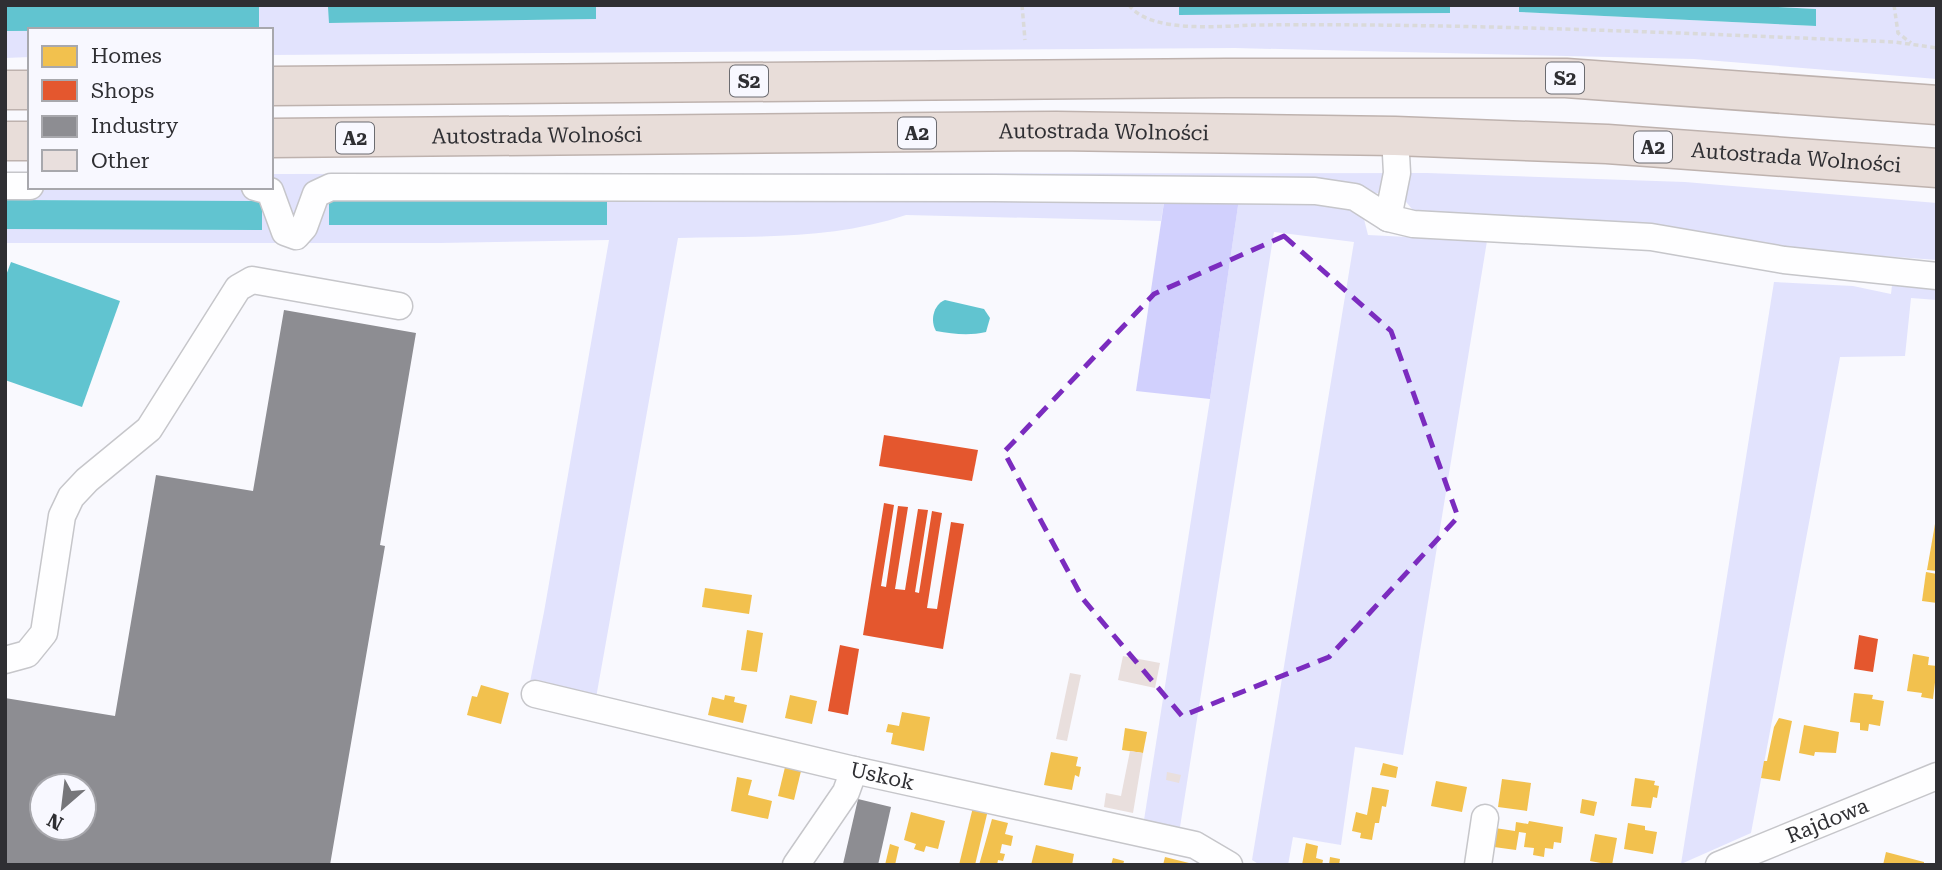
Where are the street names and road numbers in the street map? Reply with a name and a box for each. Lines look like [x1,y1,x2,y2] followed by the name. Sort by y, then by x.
[1546,62,1584,94] road number: S2
[730,66,768,96] road number: S2
[898,118,936,148] road number: A2
[999,119,1210,145] street label: Autostrada Wolności
[336,122,374,154] road number: A2
[432,123,643,149] street label: Autostrada Wolności
[1634,132,1672,162] road number: A2
[1691,138,1902,177] street label: Autostrada Wolności
[848,757,917,795] street label: Uskok
[1783,793,1872,848] street label: Rajdowa

